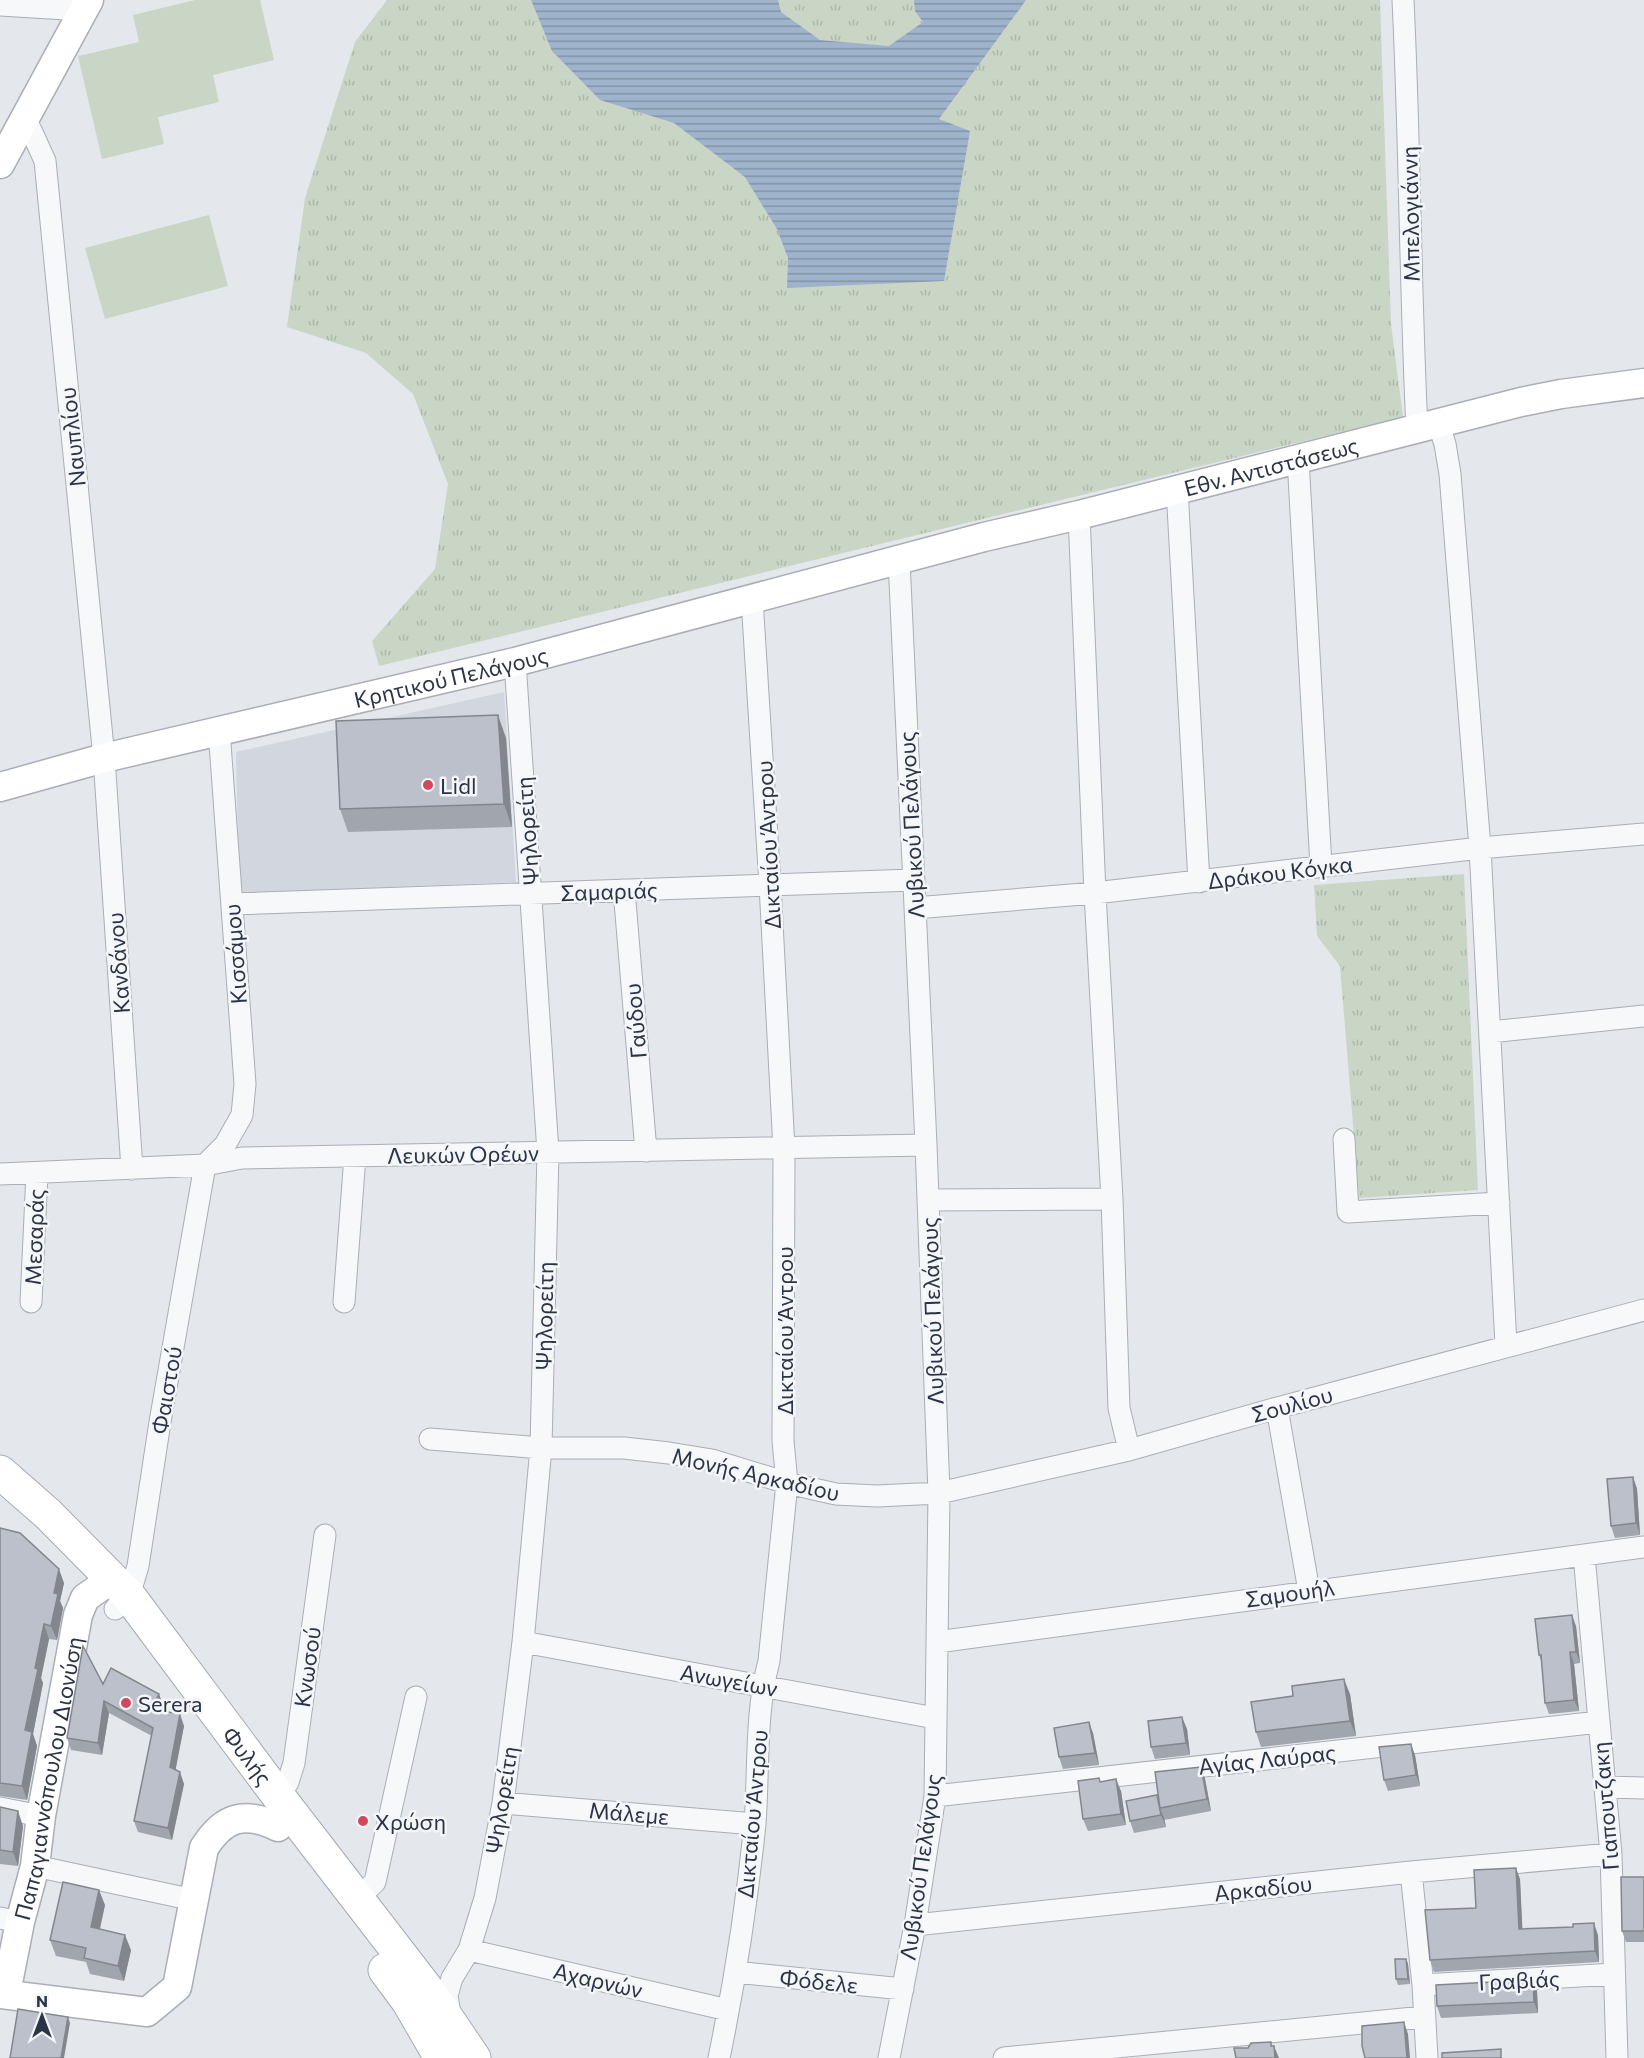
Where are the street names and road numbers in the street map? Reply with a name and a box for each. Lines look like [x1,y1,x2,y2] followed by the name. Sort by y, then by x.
[1395,146,1425,282] street label: Μπελογιάννη
[53,386,91,488] street label: Ναυπλίου
[1181,431,1361,501] street label: Εθν. Αντιστάσεως
[351,640,550,713] street label: Κρητικού Πελάγους
[893,731,929,919] street label: Λυβικού Πελάγους
[750,760,786,930] street label: Δικταίου Άντρου
[510,776,544,886] street label: Ψηλορείτη
[1206,850,1354,894] street label: Δράκου Κόγκα
[560,876,658,906] street label: Σαμαριάς
[218,903,252,1005] street label: Κισσάμου
[101,912,135,1014] street label: Κανδάνου
[618,982,652,1060] street label: Γαύδου
[387,1139,539,1169] street label: Λευκών Ορέων
[19,1188,49,1286] street label: Μεσαράς
[915,1217,949,1405] street label: Λυβικού Πελάγους
[771,1246,798,1416] street label: Δικταίου Άντρου
[530,1261,558,1371] street label: Ψηλορείτη
[145,1344,187,1436] street label: Φαιστού
[1249,1380,1335,1428] street label: Σουλίου
[670,1442,842,1506] street label: Μονής Αρκαδίου
[1244,1573,1337,1613] street label: Σαμουήλ
[288,1625,326,1709] street label: Κνωσού
[8,1634,87,1923] street label: Παπαγιαννόπουλου Διονύση
[678,1658,780,1702] street label: Ανωγείων
[217,1721,279,1790] street label: Φυλής
[731,1729,773,1899] street label: Δικταίου Άντρου
[1197,1738,1337,1780] street label: Αγίας Λαύρας
[1586,1741,1624,1871] street label: Γιαπουτζακη
[479,1744,523,1856] street label: Ψηλορείτη
[894,1772,946,1962] street label: Λυβικού Πελάγους
[588,1796,670,1830] street label: Μάλεμε
[1213,1869,1313,1907] street label: Αρκαδίου
[551,1957,645,2003] street label: Αχαρνών
[779,1963,859,1999] street label: Φόδελε
[1478,1964,1560,1996] street label: Γραβιάς

